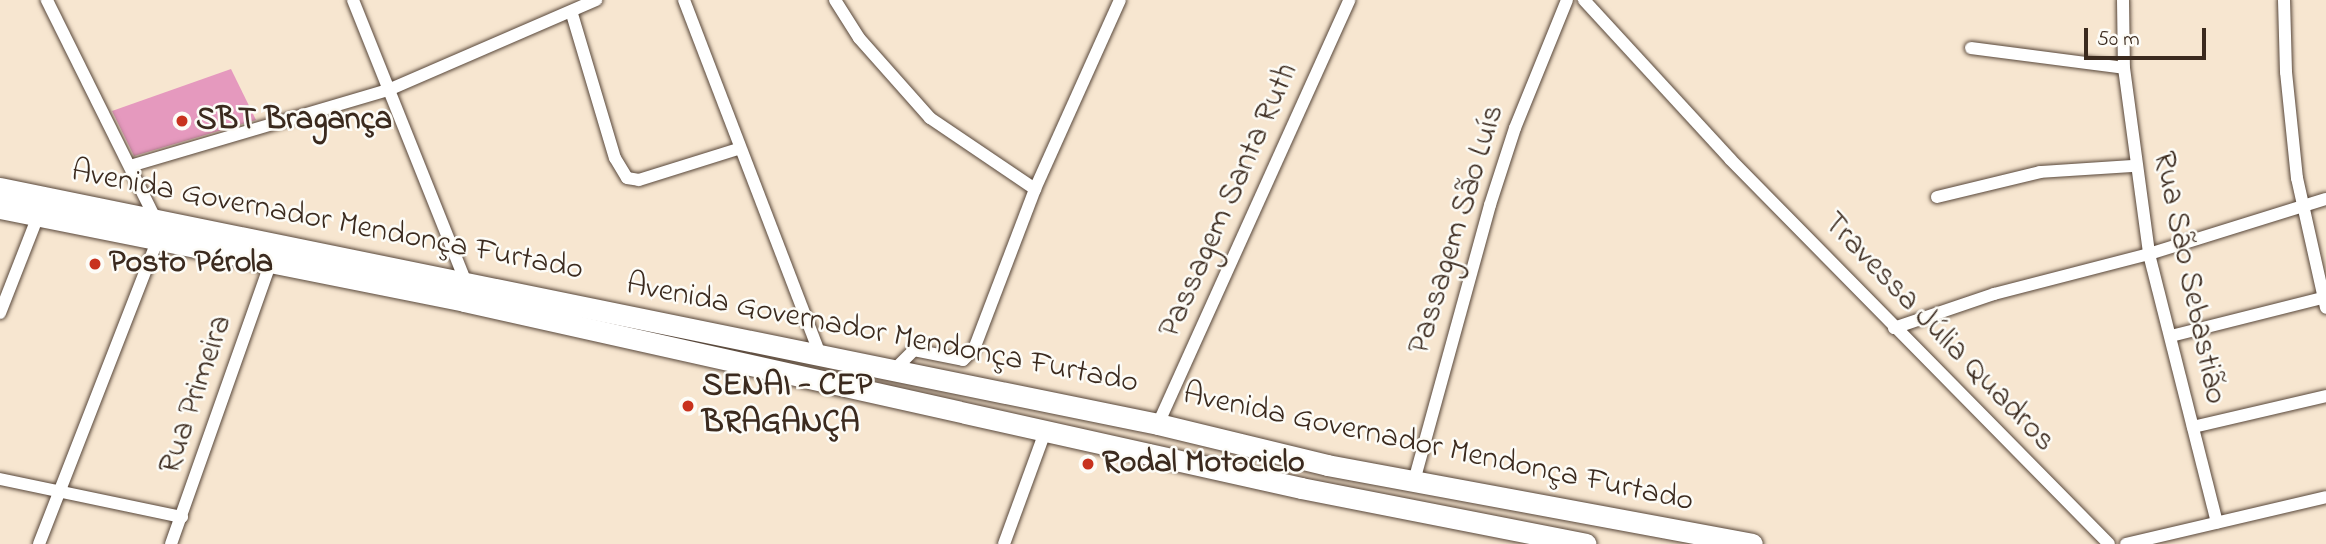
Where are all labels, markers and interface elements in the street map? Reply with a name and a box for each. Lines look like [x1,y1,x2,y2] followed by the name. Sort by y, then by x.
[2088,14,2210,58] scale bar
[2097,25,2140,55] text: 50 m
[1152,58,1308,344] street label: Passagem Santa Ruth
[1402,101,1514,359] street label: Passagem São Luís
[196,102,392,140] place label: SBT Bragança
[174,113,190,129] marker: SBT Bragança
[2142,148,2234,408] street label: Rua São Sebastião
[68,153,586,291] street label: Avenida Governador Mendonça Furtado
[1814,205,2062,461] street label: Travessa Júlia Quadros
[109,245,273,283] place label: Posto Pérola
[87,256,103,272] marker: Posto Pérola
[623,266,1141,404] street label: Avenida Governador Mendonça Furtado
[152,310,242,480] street label: Rua Primeira
[702,369,872,444] place label: SENAI - CEP BRAGANÇA
[1179,376,1697,522] street label: Avenida Governador Mendonça Furtado
[680,398,696,414] marker: SENAI - CEP BRAGANÇA
[1102,445,1305,483] place label: Rodal Motociclo
[1080,456,1096,472] marker: Rodal Motociclo

